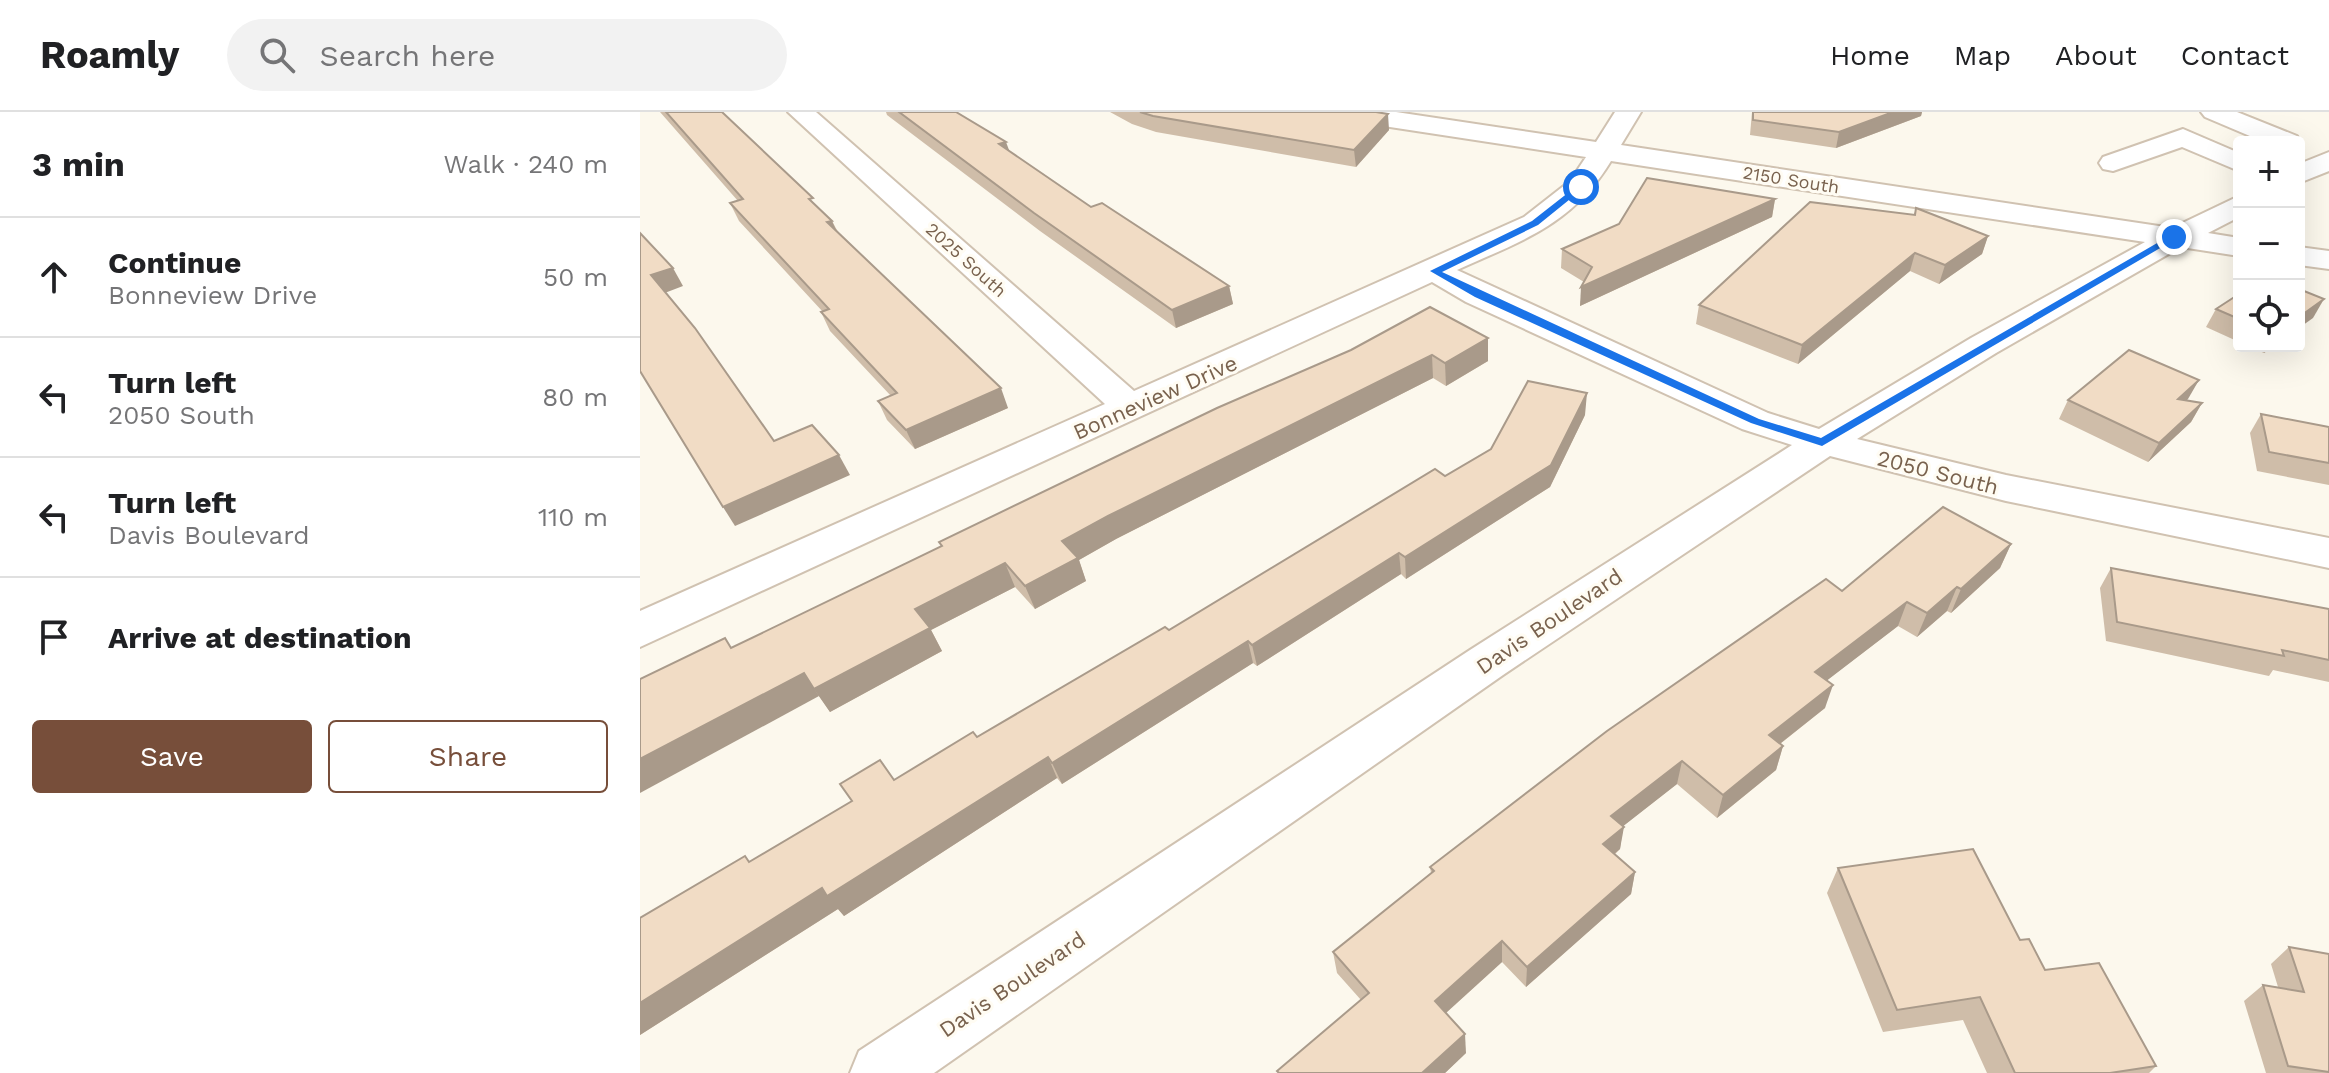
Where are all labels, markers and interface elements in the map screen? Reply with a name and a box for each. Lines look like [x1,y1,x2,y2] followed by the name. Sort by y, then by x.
[227,19,787,91] search box
[40,33,179,77] text: Roamly
[255,33,299,77] icon: search
[319,38,495,73] text: Search here
[1830,39,1910,72] text: Home
[1954,39,2011,72] text: Map
[2055,39,2137,72] text: About
[2181,39,2289,72] text: Contact
[2233,136,2305,352] map controls
[2233,136,2305,208] button: +
[32,144,125,184] text: 3 min
[444,149,608,179] text: Walk · 240 m
[1741,162,1841,197] street label: 2150 South
[1563,169,1599,205] route start
[2233,208,2305,280] button: −
[922,218,1011,301] street label: 2025 South
[2156,219,2192,255] route end
[108,245,241,280] text: Continue
[32,255,76,299] icon: ahead
[543,262,608,292] text: 50 m
[108,280,317,310] text: Bonneview Drive
[2233,280,2305,352] button: locate
[1069,350,1241,445] street label: Bonneview Drive
[108,365,236,400] text: Turn left
[32,375,76,419] icon: left
[542,382,608,412] text: 80 m
[108,400,255,430] text: 2050 South
[1875,445,2001,500] street label: 2050 South
[108,485,236,520] text: Turn left
[32,495,76,539] icon: left
[538,502,608,532] text: 110 m
[108,520,310,550] text: Davis Boulevard
[1472,563,1627,679] street label: Davis Boulevard
[32,615,76,659] icon: arrive
[108,620,412,655] text: Arrive at destination
[32,720,312,793] button: Save
[328,720,608,793] button: Share
[935,926,1090,1042] street label: Davis Boulevard

